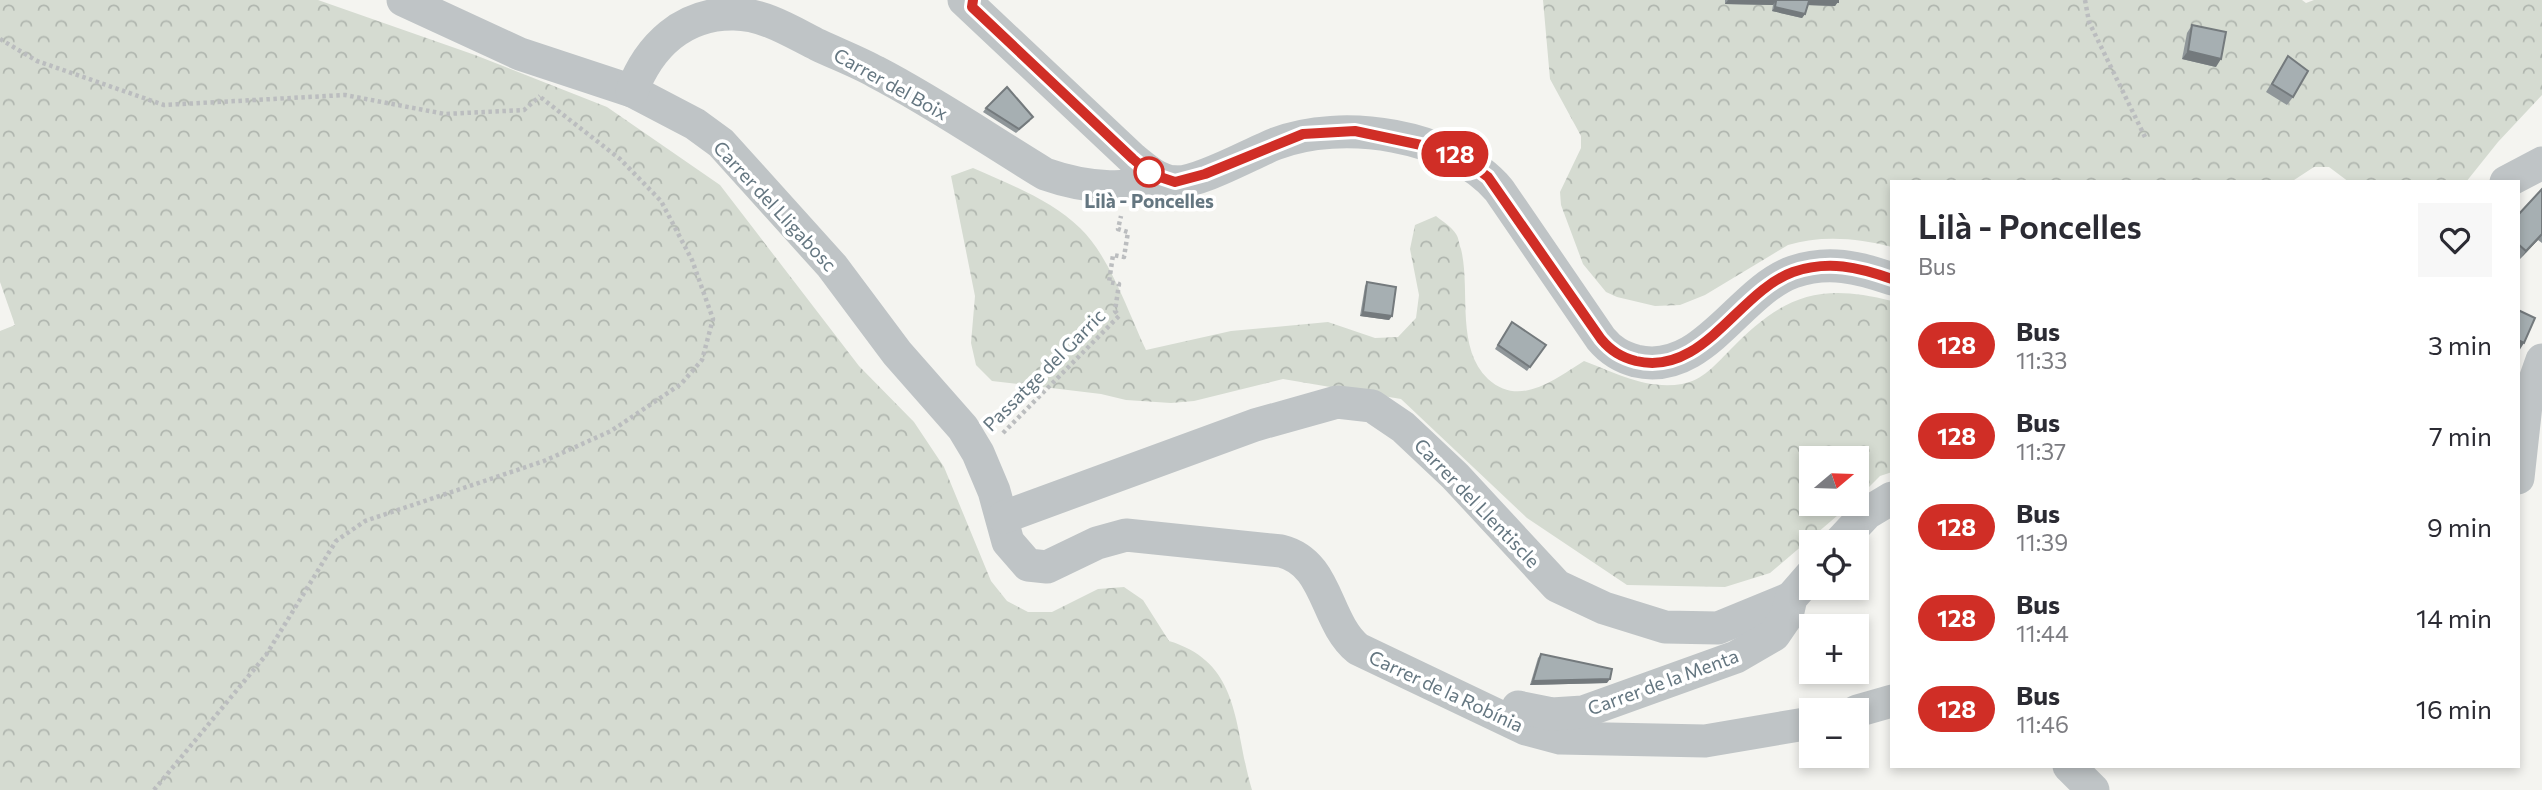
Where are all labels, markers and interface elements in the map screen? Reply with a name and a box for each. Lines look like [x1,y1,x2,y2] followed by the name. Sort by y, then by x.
[830,43,952,124] street label: Carrer del Boix
[1415,131,1495,177] line badge: 128
[709,136,842,276] street label: Carrer del Lligabosc
[1435,139,1475,168] text: 128
[1134,157,1164,187] marker: Lilà - Poncelles
[1084,189,1214,212] place label: Lilà - Poncelles
[2418,203,2492,277] button: heart
[1918,205,2142,246] text: Lilà - Poncelles
[1918,252,1956,280] text: Bus
[978,304,1110,436] street label: Passatge del Garric
[2016,315,2060,346] text: Bus
[2428,329,2492,360] text: 3 min
[1937,330,1976,359] text: 128
[2016,346,2067,374] text: 11:33
[2016,406,2060,437] text: Bus
[2429,420,2492,451] text: 7 min
[1937,421,1976,450] text: 128
[1410,433,1545,572] street label: Carrer del Llentiscle
[2016,437,2066,465] text: 11:37
[1799,446,1869,516] north arrow
[1799,446,1869,768] map controls
[2016,497,2060,528] text: Bus
[2427,511,2492,542] text: 9 min
[1937,512,1976,541] text: 128
[2016,528,2068,556] text: 11:39
[1799,530,1869,600] button: locate
[2016,588,2060,619] text: Bus
[2416,602,2492,633] text: 14 min
[1937,603,1976,632] text: 128
[1799,614,1869,684] button: +
[2016,619,2069,647] text: 11:44
[1584,644,1741,720] street label: Carrer de la Menta
[1365,645,1527,736] street label: Carrer de la Robínia
[2016,679,2060,710] text: Bus
[2416,693,2492,724] text: 16 min
[1937,694,1976,723] text: 128
[1799,698,1869,768] button: −
[2016,710,2069,738] text: 11:46

